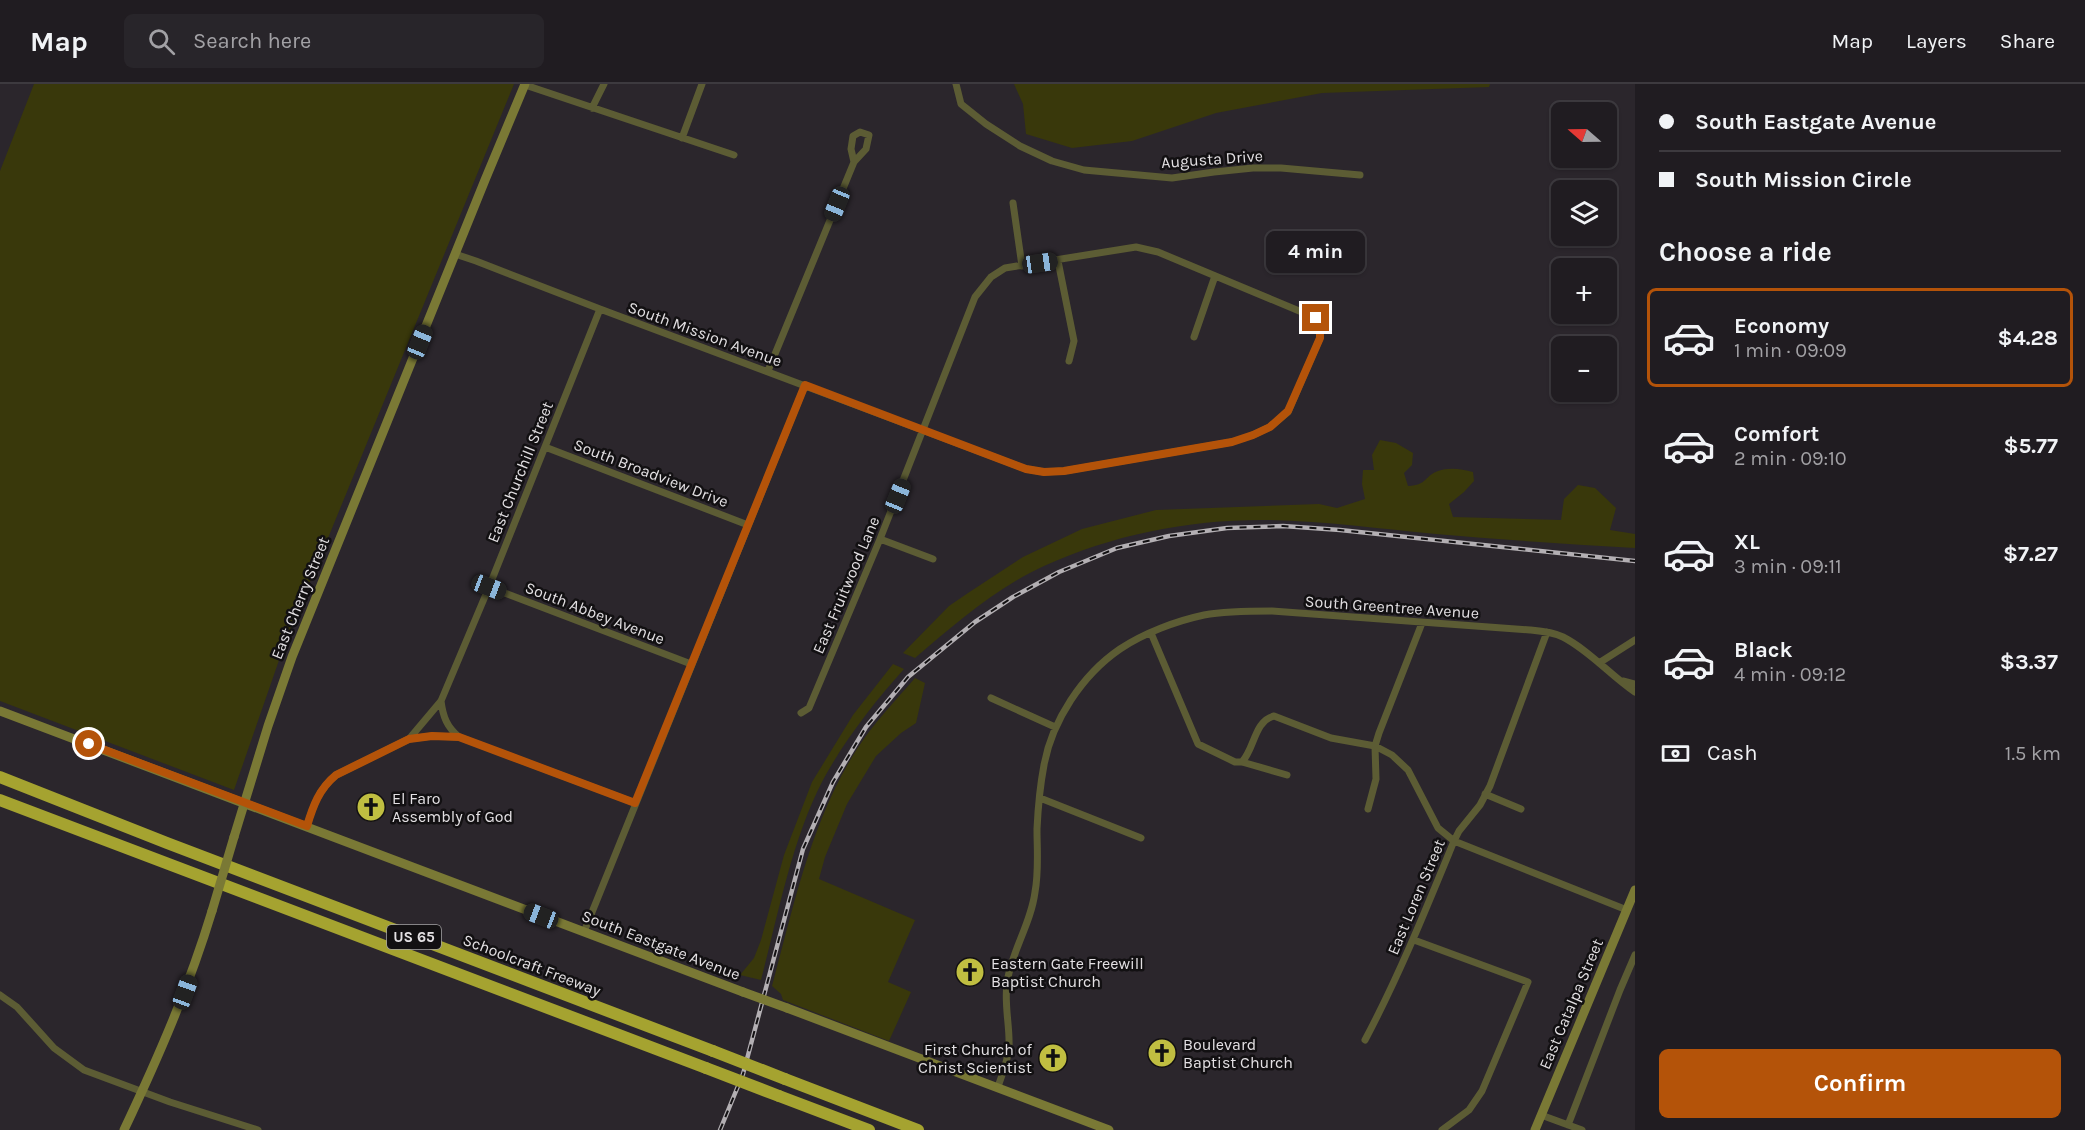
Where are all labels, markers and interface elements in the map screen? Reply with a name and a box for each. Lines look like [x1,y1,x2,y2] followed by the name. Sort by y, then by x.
[124,14,544,68] search box
[30,25,88,58] text: Map
[145,25,178,58] icon: search
[193,28,311,54] text: Search here
[1831,29,1873,53] text: Map
[1906,29,1967,53] text: Layers
[2000,29,2055,53] text: Share
[1551,102,1617,168] north arrow
[1551,102,1617,402] map controls
[1695,109,1936,135] text: South Eastgate Avenue
[1160,146,1264,172] street label: Augusta Drive
[1695,167,1912,193] text: South Mission Circle
[1551,180,1617,246] button: layers
[822,184,852,224] car
[1266,231,1366,273] callout: 4 min
[1659,236,1832,268] text: Choose a ride
[1288,240,1343,263] text: 4 min
[1021,252,1059,274] car
[1551,258,1617,324] button: +
[625,297,785,371] street label: South Mission Avenue
[1302,304,1329,331] route end
[1662,311,1716,365] icon: car
[1734,313,1829,339] text: Economy
[405,322,435,362] car
[1997,325,2058,351] text: $4.28
[1551,336,1617,402] button: −
[1734,339,1847,362] text: 1 min · 09:09
[483,399,557,545] street label: East Churchill Street
[1662,419,1716,473] icon: car
[1734,421,1819,447] text: Comfort
[2003,433,2058,459] text: $5.77
[571,435,731,511] street label: South Broadview Drive
[1734,447,1847,470] text: 2 min · 09:10
[883,476,913,516] car
[808,514,884,656] street label: East Fruitwood Lane
[1662,527,1716,581] icon: car
[1734,529,1760,555] text: XL
[267,534,333,662] street label: East Cherry Street
[2003,541,2058,567] text: $7.27
[1734,555,1842,578] text: 3 min · 09:11
[469,572,509,602] car
[523,578,667,648] street label: South Abbey Avenue
[1304,591,1480,623] street label: South Greentree Avenue
[1662,635,1716,689] icon: car
[1734,637,1793,663] text: Black
[2000,649,2058,675] text: $3.37
[1734,663,1846,686] text: 4 min · 09:12
[75,730,102,757] route start
[1659,737,1692,770] icon: cash
[1707,740,1757,766] text: Cash
[2005,742,2061,765] text: 1.5 km
[392,789,513,826] place label: El Faro Assembly of God
[355,791,387,823] church icon: El Faro Assembly of God
[1383,836,1449,958] street label: East Loren Street
[521,901,561,931] car
[579,906,743,984] street label: South Eastgate Avenue
[387,925,441,949] road number: US 65
[460,930,604,1000] street label: Schoolcraft Freeway
[1535,936,1607,1072] street label: East Catalpa Street
[991,954,1144,991] place label: Eastern Gate Freewill Baptist Church
[954,956,986,988] church icon: Eastern Gate Freewill Baptist Church
[170,972,200,1012] car
[1183,1035,1293,1072] place label: Boulevard Baptist Church
[1146,1037,1178,1069] church icon: Boulevard Baptist Church
[918,1040,1033,1077] place label: First Church of Christ Scientist
[1037,1042,1069,1074] church icon: First Church of Christ Scientist
[1659,1049,2061,1118] button: Confirm

